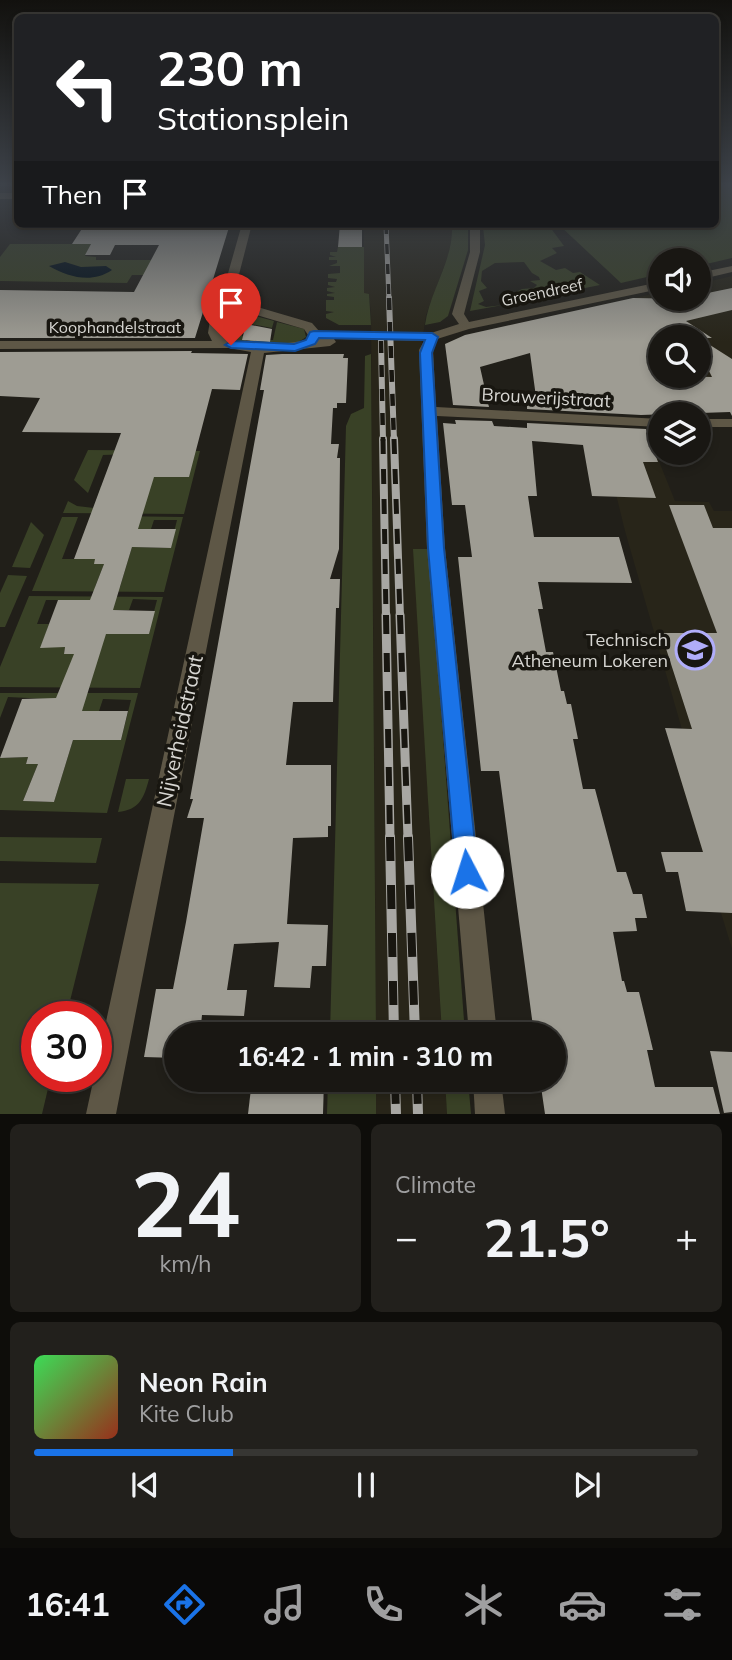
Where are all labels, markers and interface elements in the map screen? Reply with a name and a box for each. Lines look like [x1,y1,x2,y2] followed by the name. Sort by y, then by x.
[157,37,303,98] text: 230 m
[42,42,133,133] icon: left
[157,98,350,138] text: Stationsplein
[116,175,154,213] icon: arrive
[42,178,102,211] text: Then
[648,248,711,465] map controls
[648,248,711,311] button: sound
[201,273,261,345] pin
[499,273,585,310] street label: Groendreef
[212,284,250,322] icon: arrive
[49,317,182,337] street label: Koophandelstraat
[648,325,711,388] button: search
[481,383,611,412] street label: Brouwerijstraat
[648,402,711,465] button: layers
[512,628,668,672] place label: Technisch Atheneum Lokeren
[674,629,716,671] school or university icon: Technisch Atheneum Lokeren
[150,652,208,809] street label: Nijverheidstraat
[430,835,504,909] position arrow
[21,1001,112,1092] speed limit sign: 30
[237,1040,493,1073] text: 16:42 · 1 min · 310 m
[131,1146,240,1260] text: 24
[395,1170,476,1199] text: Climate
[483,1205,610,1270] text: 21.5°
[395,1213,418,1261] text: −
[675,1213,698,1261] text: +
[159,1249,212,1278] text: km/h
[139,1366,268,1399] text: Neon Rain
[139,1399,234,1428] text: Kite Club
[126,1466,164,1504] icon: previous
[347,1466,385,1504] icon: pause
[568,1466,606,1504] icon: next
[160,1580,209,1629] icon: directions
[260,1580,309,1629] icon: music
[359,1580,408,1629] icon: phone
[459,1580,508,1629] icon: climate
[558,1580,607,1629] icon: car
[658,1580,707,1629] icon: filters
[25,1584,110,1624] text: 16:41

